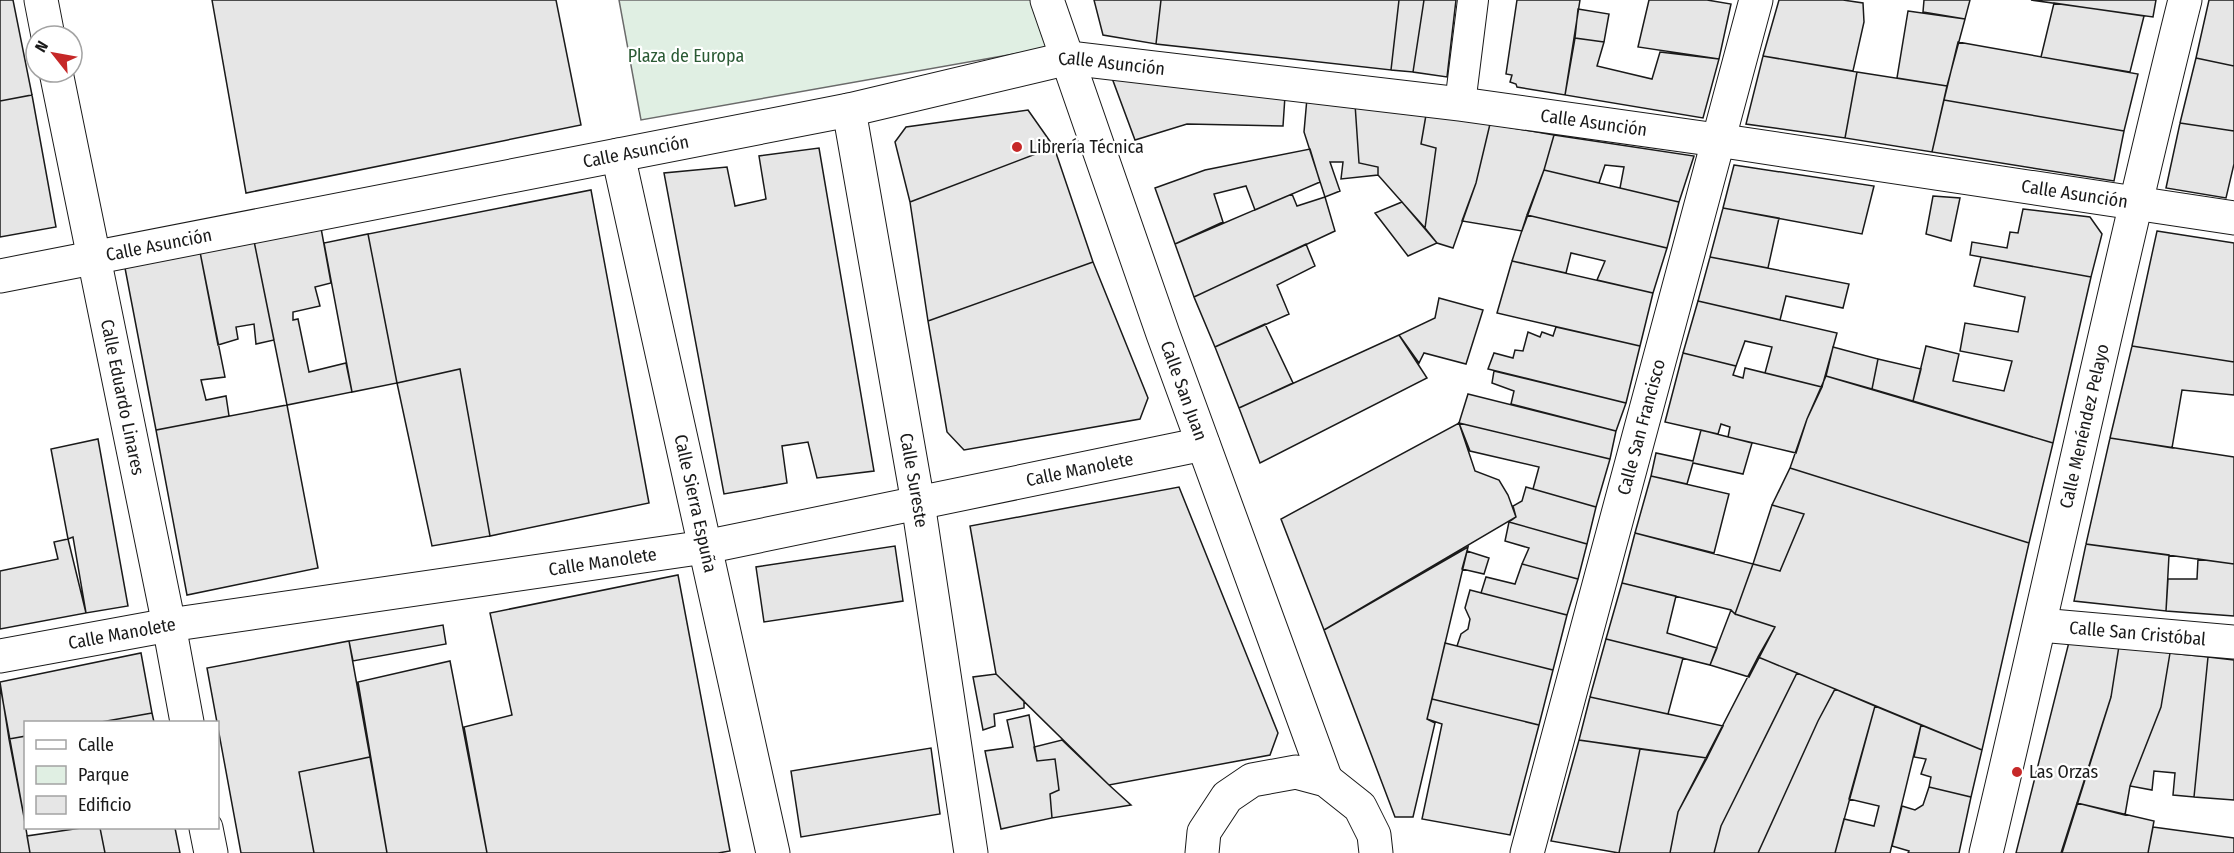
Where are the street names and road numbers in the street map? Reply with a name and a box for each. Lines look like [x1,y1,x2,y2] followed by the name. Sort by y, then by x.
[1056,47,1166,80] street label: Calle Asunción
[1539,104,1649,141] street label: Calle Asunción
[581,131,691,173] street label: Calle Asunción
[2020,175,2129,213] street label: Calle Asunción
[104,224,214,266] street label: Calle Asunción
[96,317,149,477] street label: Calle Eduardo Linares
[1156,338,1212,444] street label: Calle San Juan
[2055,342,2114,511] street label: Calle Menéndez Pelayo
[1613,357,1670,497] street label: Calle San Francisco
[895,431,933,529] street label: Calle Sureste
[669,432,721,575] street label: Calle Sierra Espuña
[1024,448,1135,491] street label: Calle Manolete
[547,543,658,581] street label: Calle Manolete
[66,613,177,654] street label: Calle Manolete
[2068,617,2207,651] street label: Calle San Cristóbal

